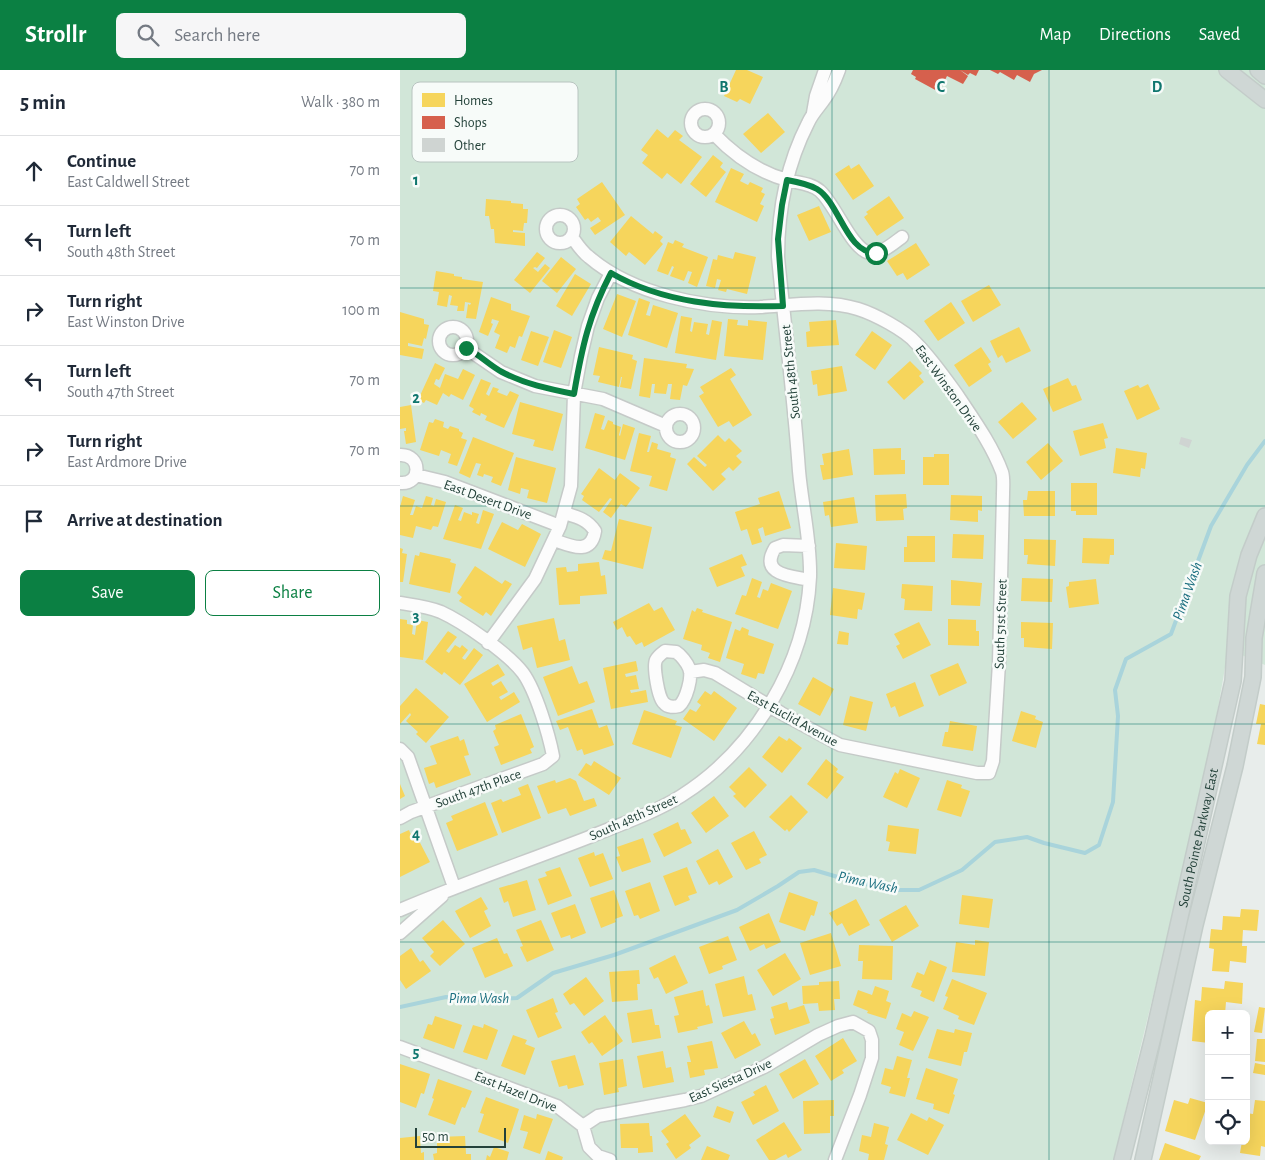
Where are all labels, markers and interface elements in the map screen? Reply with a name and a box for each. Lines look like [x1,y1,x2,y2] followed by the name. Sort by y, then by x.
[116,13,466,58] search box
[134,21,162,49] icon: search
[25,23,86,47] text: Strollr
[174,26,260,45] text: Search here
[1040,26,1071,44] text: Map
[1099,26,1171,44] text: Directions
[1199,26,1240,44] text: Saved
[719,79,729,95] text: B
[937,79,946,95] text: C
[1152,79,1163,95] text: D
[412,82,578,162] legend
[20,92,66,113] text: 5 min
[301,94,380,110] text: Walk · 380 m
[454,94,493,108] text: Homes
[454,116,487,130] text: Shops
[454,139,486,153] text: Other
[67,152,136,171] text: Continue
[20,157,48,185] icon: ahead
[349,162,380,178] text: 70 m
[413,172,419,188] text: 1
[67,174,190,190] text: East Caldwell Street
[67,222,131,241] text: Turn left
[20,227,48,255] icon: left
[349,232,380,248] text: 70 m
[865,242,888,265] route start
[67,244,175,260] text: South 48th Street
[67,292,142,311] text: Turn right
[20,297,48,325] icon: right
[342,302,380,318] text: 100 m
[67,314,185,330] text: East Winston Drive
[779,324,803,420] street label: South 48th Street
[455,337,478,360] route end
[912,343,984,434] street label: East Winston Drive
[67,362,131,381] text: Turn left
[20,367,48,395] icon: left
[349,372,380,388] text: 70 m
[67,384,174,400] text: South 47th Street
[412,390,420,406] text: 2
[67,432,142,451] text: Turn right
[20,437,48,465] icon: right
[349,442,380,458] text: 70 m
[67,454,187,470] text: East Ardmore Drive
[442,478,533,522] street label: East Desert Drive
[20,507,48,535] icon: arrive
[67,511,223,530] text: Arrive at destination
[1170,560,1205,622] water label: Pima Wash
[20,570,195,616] button: Save
[205,570,380,616] button: Share
[992,578,1010,669] street label: South 51st Street
[413,608,420,624] text: 3
[745,688,840,750] street label: East Euclid Avenue
[434,767,523,811] street label: South 47th Place
[1176,767,1221,909] street label: South Pointe Parkway East
[587,792,680,844] street label: South 48th Street
[412,826,420,842] text: 4
[837,869,899,896] water label: Pima Wash
[449,991,509,1006] water label: Pima Wash
[1205,1010,1250,1145] map controls
[1205,1010,1250,1055] button: +
[413,1044,420,1060] text: 5
[1205,1055,1250,1100] button: −
[687,1056,774,1105] street label: East Siesta Drive
[472,1069,559,1115] street label: East Hazel Drive
[1205,1100,1250,1145] button: locate
[415,1125,506,1148] scale bar
[422,1130,449,1144] text: 50 m

